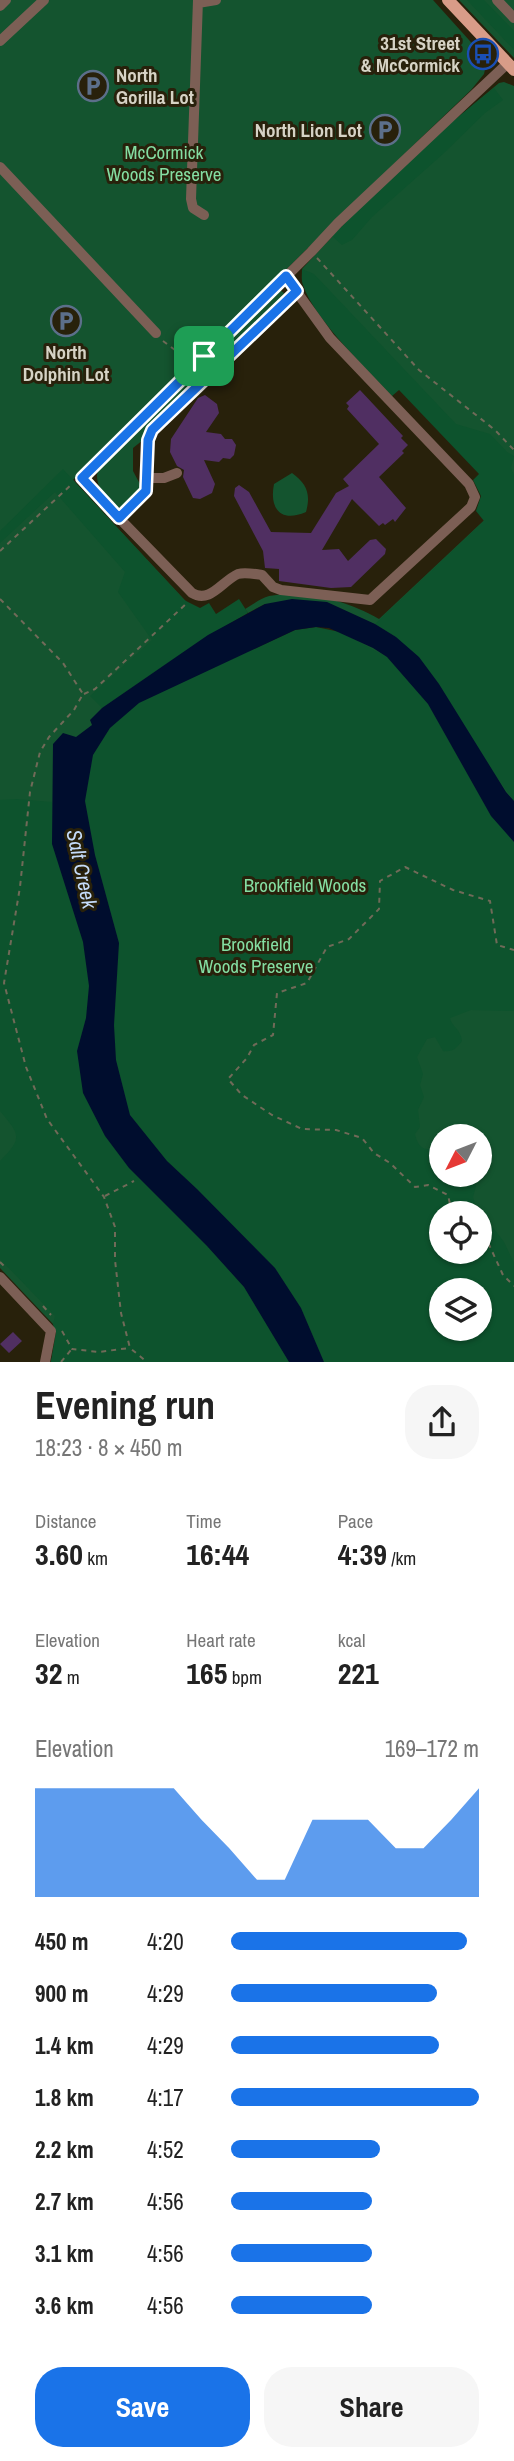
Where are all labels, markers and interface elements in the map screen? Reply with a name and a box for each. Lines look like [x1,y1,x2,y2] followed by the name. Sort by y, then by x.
[360,30,460,78] place label: 31st Street & McCormick
[466,37,500,71] bus stop icon: 31st Street & McCormick
[116,62,194,110] place label: North Gorilla Lot
[76,69,110,103] parking icon: North Gorilla Lot
[368,113,402,147] parking icon: North Lion Lot
[255,117,362,143] place label: North Lion Lot
[107,139,221,187] park label: McCormick Woods Preserve
[49,304,83,338] parking icon: North Dolphin Lot
[174,326,234,386] pin
[185,337,223,375] icon: arrive
[23,339,109,387] place label: North Dolphin Lot
[59,827,105,913] water label: Salt Creek
[244,872,367,898] park label: Brookfield Woods
[199,931,313,979] park label: Brookfield Woods Preserve
[429,1124,492,1186] north arrow
[429,1124,492,1341] map controls
[429,1201,492,1264] button: locate
[429,1278,492,1341] button: layers
[35,1380,215,1431] text: Evening run
[405,1385,479,1459] button: share
[35,1432,182,1463] text: 18:23 · 8 × 450 m
[35,1508,96,1534] text: Distance
[186,1508,221,1534] text: Time
[338,1508,373,1534] text: Pace
[35,1534,83,1574] text: 3.60
[186,1534,249,1574] text: 16:44
[338,1534,387,1574] text: 4:39
[83,1545,108,1571] text: km
[387,1545,416,1571] text: /km
[35,1627,100,1653] text: Elevation
[186,1627,256,1653] text: Heart rate
[338,1627,365,1653] text: kcal
[35,1653,62,1693] text: 32
[186,1653,227,1693] text: 165
[338,1653,379,1693] text: 221
[62,1664,80,1690] text: m
[227,1664,262,1690] text: bpm
[35,1733,114,1764] text: Elevation
[385,1733,479,1764] text: 169–172 m
[35,1926,88,1957] text: 450 m
[147,1926,184,1957] text: 4:20
[35,1978,88,2009] text: 900 m
[147,1978,184,2009] text: 4:29
[35,2030,94,2061] text: 1.4 km
[147,2030,184,2061] text: 4:29
[35,2082,94,2113] text: 1.8 km
[147,2082,184,2113] text: 4:17
[35,2134,94,2165] text: 2.2 km
[147,2134,184,2165] text: 4:52
[35,2186,94,2217] text: 2.7 km
[147,2186,184,2217] text: 4:56
[35,2238,94,2269] text: 3.1 km
[147,2238,184,2269] text: 4:56
[35,2290,94,2321] text: 3.6 km
[147,2290,184,2321] text: 4:56
[35,2367,250,2447] button: Save
[264,2367,479,2447] button: Share

